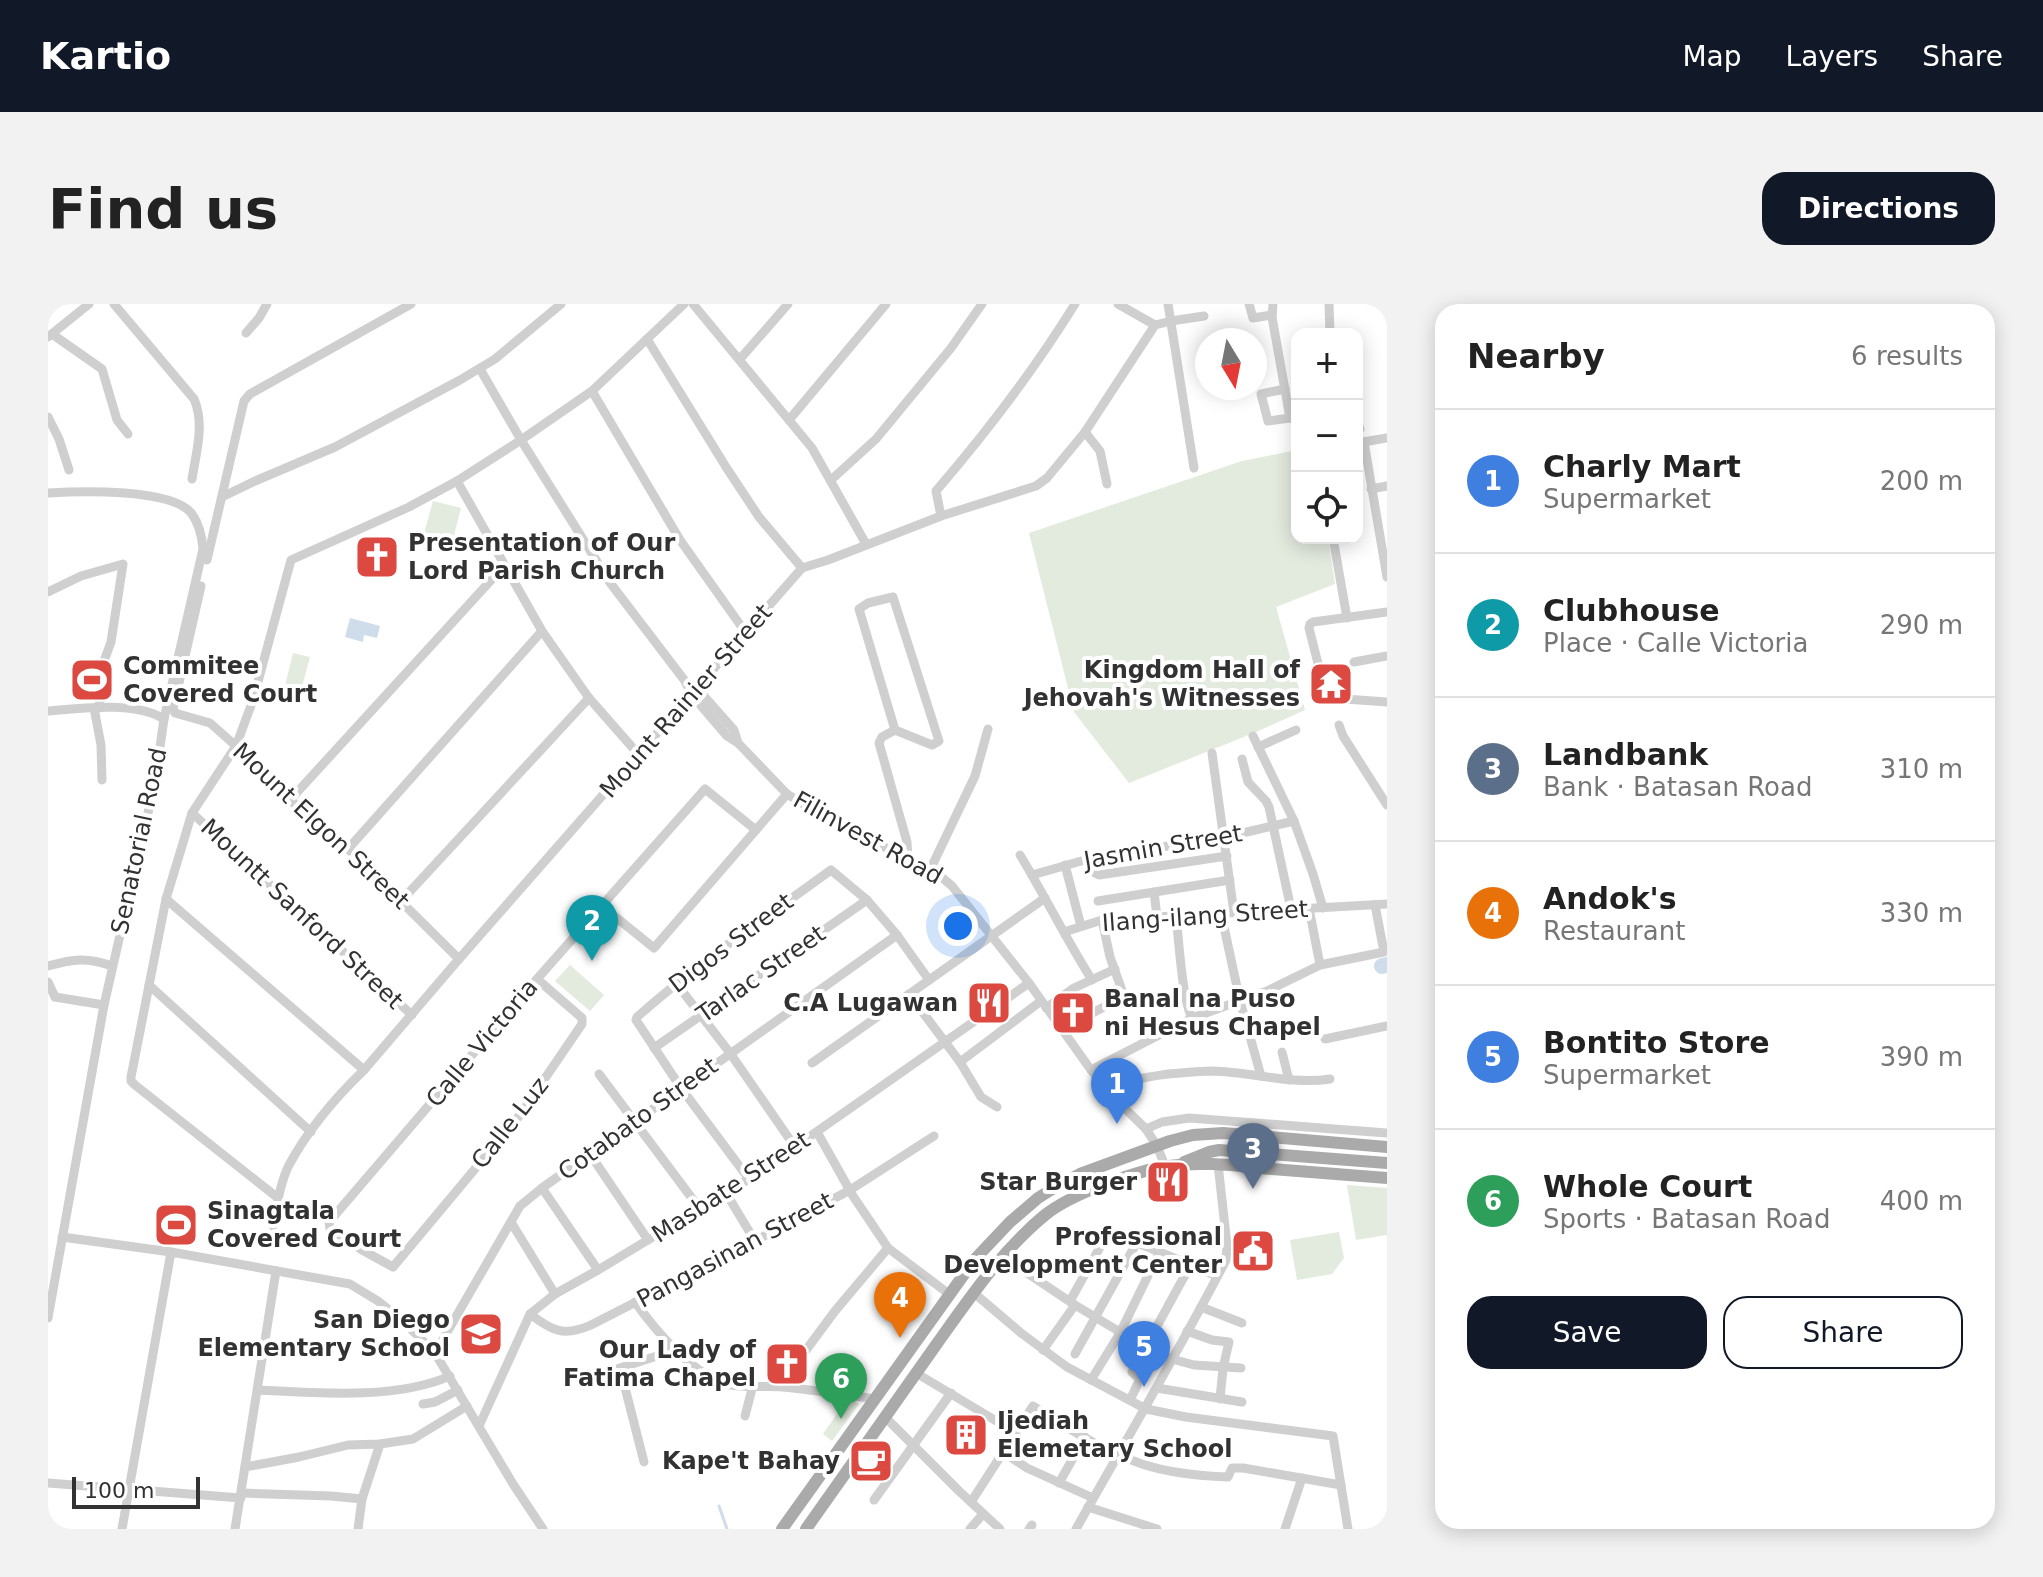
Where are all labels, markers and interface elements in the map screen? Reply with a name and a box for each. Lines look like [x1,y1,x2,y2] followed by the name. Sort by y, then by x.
[40,34,171,78] text: Kartio
[1682,40,1742,73] text: Map
[1786,40,1878,73] text: Layers
[1922,40,2003,73] text: Share
[1762,172,1995,245] button: Directions
[48,176,278,241] text: Find us
[1195,328,1267,400] north arrow
[1291,328,1363,544] map controls
[1291,328,1363,400] button: +
[1467,336,1605,376] text: Nearby
[1851,341,1963,371] text: 6 results
[1291,400,1363,472] button: −
[1543,449,1741,484] text: Charly Mart
[1484,466,1502,496] text: 1
[1880,466,1963,496] text: 200 m
[1291,472,1363,544] button: locate
[1543,484,1711,514] text: Supermarket
[408,529,675,585] place label: Presentation of Our Lord Parish Church
[353,533,401,581] church icon: Presentation of Our Lord Parish Church
[1543,593,1720,628] text: Clubhouse
[594,598,778,804] street label: Mount Rainier Street
[1484,610,1502,640] text: 2
[1880,610,1963,640] text: 290 m
[1543,628,1808,658] text: Place · Calle Victoria
[123,652,317,708] place label: Commitee Covered Court
[68,656,116,704] sports icon: Commitee Covered Court
[1022,656,1301,712] place label: Kingdom Hall of Jehovah's Witnesses
[1307,660,1355,708] temple icon: Kingdom Hall of Jehovah's Witnesses
[227,737,415,915] street label: Mount Elgon Street
[1543,737,1708,772] text: Landbank
[106,745,172,937] street label: Senatorial Road
[1484,754,1502,784] text: 3
[1880,754,1963,784] text: 310 m
[1543,772,1812,802] text: Bank · Batasan Road
[789,786,947,890] street label: Filinvest Road
[195,813,409,1015] street label: Mountt Sanford Street
[1080,819,1244,875] street label: Jasmin Street
[1543,881,1677,916] text: Andok's
[663,887,799,999] street label: Digos Street
[566,895,618,961] pin: 2
[1101,895,1309,937] street label: Ilang-ilang Street
[1484,898,1502,928] text: 4
[1880,898,1963,928] text: 330 m
[938,906,978,946] your location
[1543,916,1685,946] text: Restaurant
[691,919,831,1029] street label: Tarlac Street
[420,973,544,1113] street label: Calle Victoria
[965,979,1013,1027] restaurant icon: C.A Lugawan
[1104,985,1321,1041] place label: Banal na Puso ni Hesus Chapel
[783,989,958,1017] place label: C.A Lugawan
[1049,989,1097,1037] church icon: Banal na Puso ni Hesus Chapel
[1543,1025,1770,1060] text: Bontito Store
[1484,1042,1502,1072] text: 5
[1880,1042,1963,1072] text: 390 m
[553,1052,723,1186] street label: Cotabato Street
[1091,1058,1143,1124] pin: 1
[1543,1060,1711,1090] text: Supermarket
[466,1072,554,1174] street label: Calle Luz
[1227,1123,1279,1189] pin: 3
[647,1126,815,1248] street label: Masbate Street
[1144,1158,1192,1206] restaurant icon: Star Burger
[979,1168,1137,1196] place label: Star Burger
[1543,1169,1752,1204] text: Whole Court
[632,1186,838,1314] street label: Pangasinan Street
[1484,1186,1502,1216] text: 6
[1880,1186,1963,1216] text: 400 m
[207,1197,401,1253] place label: Sinagtala Covered Court
[152,1201,200,1249] sports icon: Sinagtala Covered Court
[1543,1204,1831,1234] text: Sports · Batasan Road
[943,1223,1222,1279] place label: Professional Development Center
[1229,1227,1277,1275] public building icon: Professional Development Center
[874,1272,926,1338] pin: 4
[1467,1296,1707,1369] button: Save
[1723,1296,1963,1369] button: Share
[197,1306,450,1362] place label: San Diego Elementary School
[457,1310,505,1358] school or university icon: San Diego Elementary School
[1118,1321,1170,1387] pin: 5
[563,1336,757,1392] place label: Our Lady of Fatima Chapel
[763,1340,811,1388] church icon: Our Lady of Fatima Chapel
[815,1353,867,1419] pin: 6
[997,1407,1233,1463] place label: Ijediah Elemetary School
[942,1411,990,1459] building icon: Ijediah Elemetary School
[847,1437,895,1485] cafe icon: Kape't Bahay
[662,1447,840,1475] place label: Kape't Bahay
[72,1473,200,1509] scale bar
[84,1478,154,1503] text: 100 m

